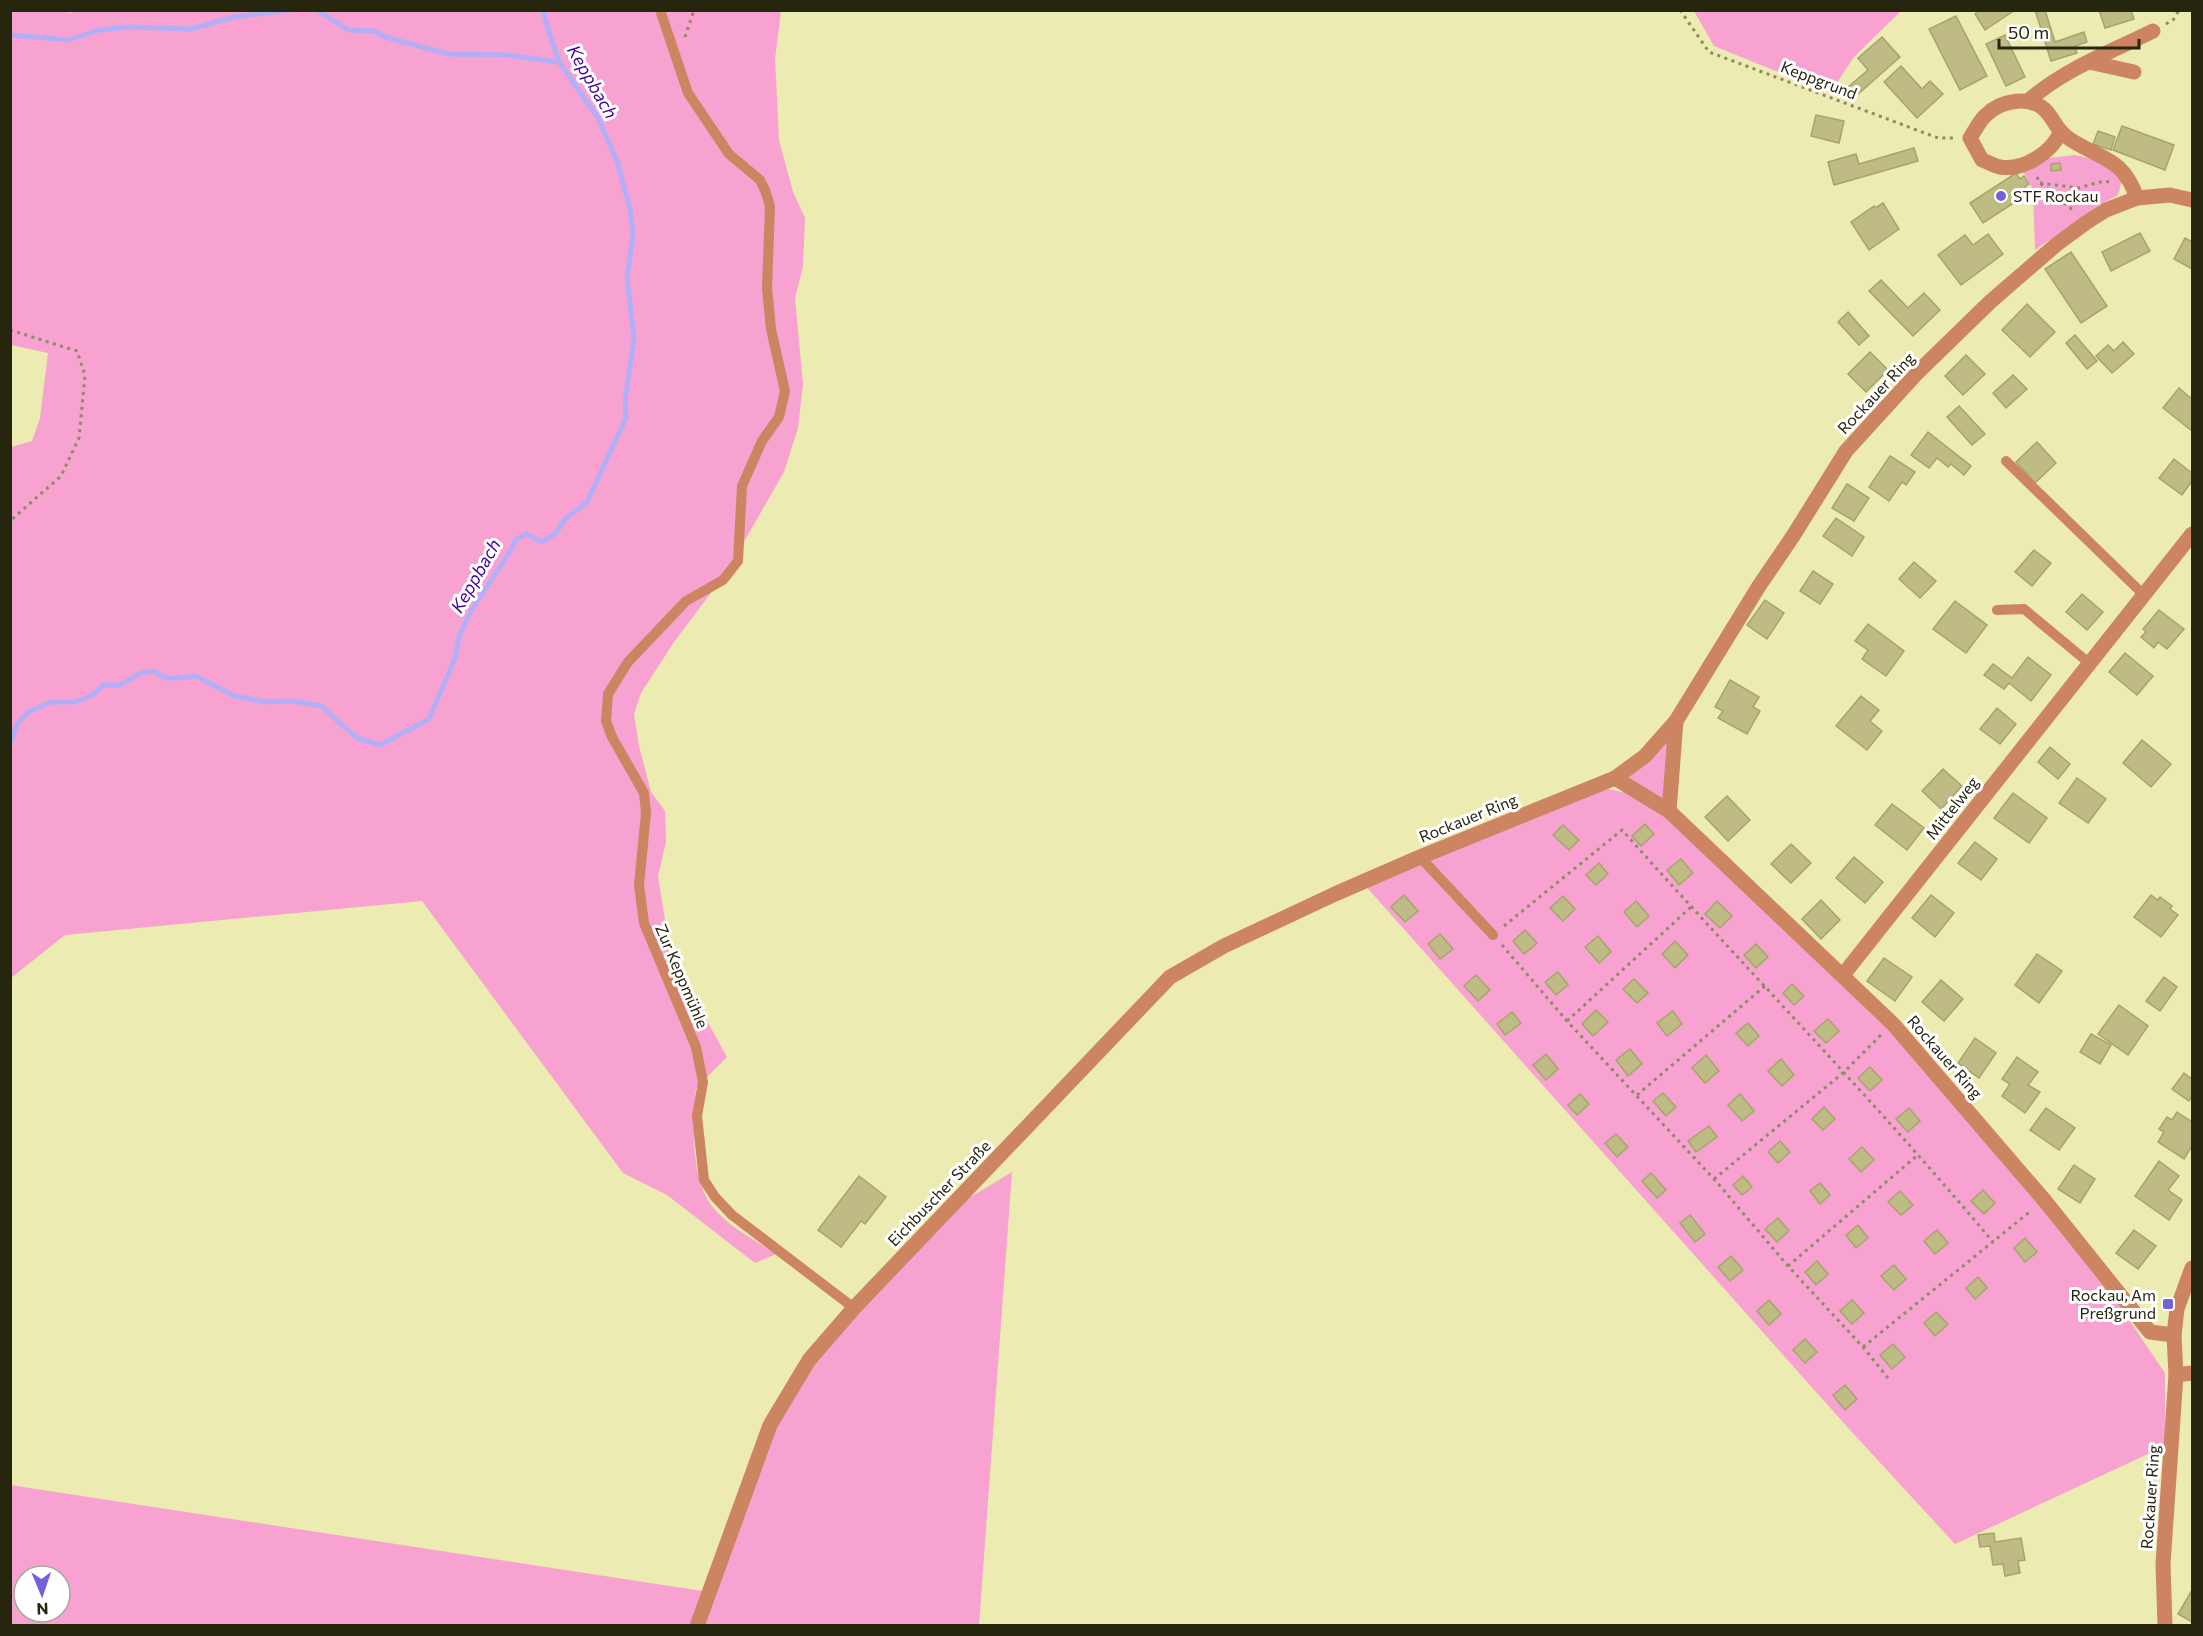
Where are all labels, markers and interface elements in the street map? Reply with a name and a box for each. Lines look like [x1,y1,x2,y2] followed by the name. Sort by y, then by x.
[1999,12,2138,50] scale bar
[2008,21,2049,43] text: 50 m
[563,41,623,122] water label: Keppbach
[1778,56,1860,103] street label: Keppgrund
[2013,186,2098,205] place label: STF Rockau
[1994,189,2008,203] marker: STF Rockau
[1833,348,1918,437] street label: Rockauer Ring
[445,535,505,616] water label: Keppbach
[1921,772,1982,843] street label: Mittelweg
[1416,789,1520,846] street label: Rockauer Ring
[652,921,713,1031] street label: Zur Keppmühle
[1904,1011,1987,1102] street label: Rockauer Ring
[883,1136,994,1250] street label: Eichbuscher Straße
[2071,1285,2156,1322] place label: Rockau, Am Preßgrund
[2161,1297,2175,1311] marker: Rockau, Am Preßgrund
[2136,1444,2163,1550] street label: Rockauer Ring
[12,1564,72,1624] north arrow
[36,1600,49,1619] text: N

